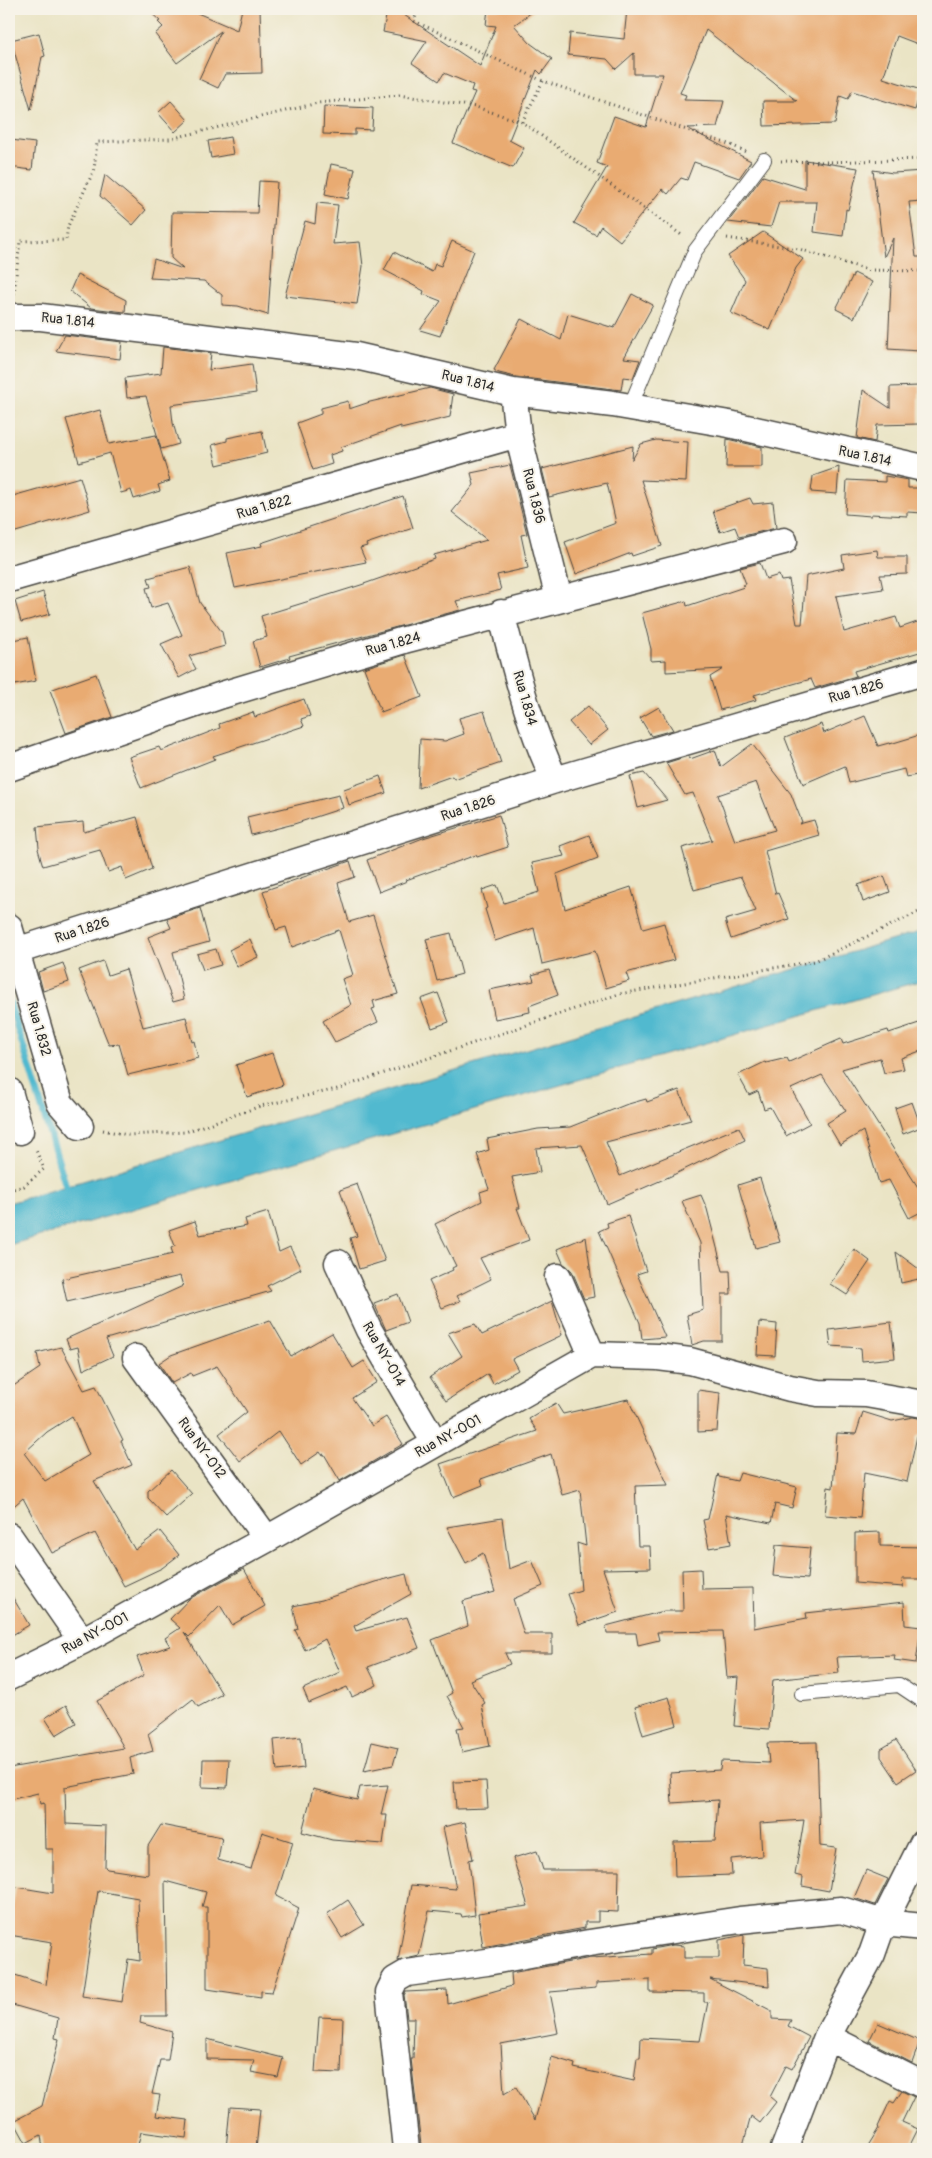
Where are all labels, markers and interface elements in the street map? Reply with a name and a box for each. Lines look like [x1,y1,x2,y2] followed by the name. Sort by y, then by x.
[40,309,96,331] street label: Rua 1.814
[440,366,496,396] street label: Rua 1.814
[837,442,893,470] street label: Rua 1.814
[519,467,549,525] street label: Rua 1.836
[235,491,293,523] street label: Rua 1.822
[364,628,422,660] street label: Rua 1.824
[509,669,541,727] street label: Rua 1.834
[827,675,885,707] street label: Rua 1.826
[439,791,497,825] street label: Rua 1.826
[53,913,111,947] street label: Rua 1.826
[23,1000,55,1058] street label: Rua 1.832
[359,1319,409,1389] street label: Rua NY-014
[412,1411,484,1461] street label: Rua NY-001
[174,1414,230,1482] street label: Rua NY-012
[59,1608,131,1658] street label: Rua NY-001

